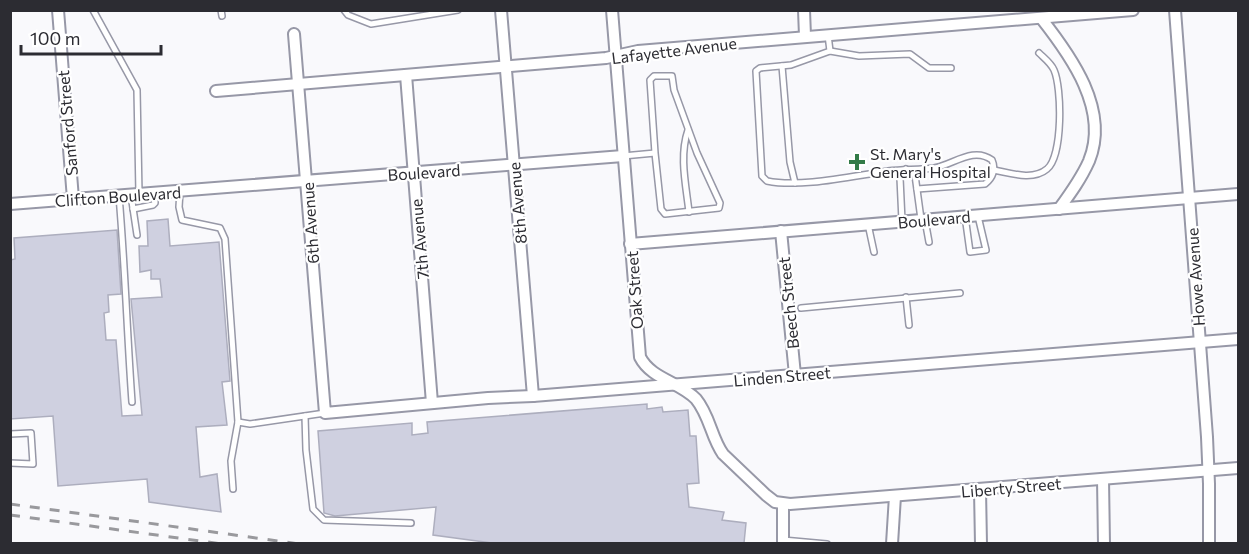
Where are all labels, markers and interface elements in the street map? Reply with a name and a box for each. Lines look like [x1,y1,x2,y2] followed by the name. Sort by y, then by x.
[21,18,160,56] scale bar
[30,27,80,49] text: 100 m
[610,33,738,67] street label: Lafayette Avenue
[53,69,81,177] street label: Sanford Street
[870,144,991,181] place label: St. Mary's General Hospital
[848,153,866,171] marker: St. Mary's General Hospital
[387,160,461,184] street label: Boulevard
[504,161,530,245] street label: 8th Avenue
[54,182,182,210] street label: Clifton Boulevard
[298,182,322,264] street label: 6th Avenue
[406,198,432,280] street label: 7th Avenue
[897,206,971,232] street label: Boulevard
[1182,227,1208,327] street label: Howe Avenue
[622,250,646,330] street label: Oak Street
[774,256,802,350] street label: Beech Street
[733,362,832,390] street label: Linden Street
[960,473,1062,501] street label: Liberty Street

